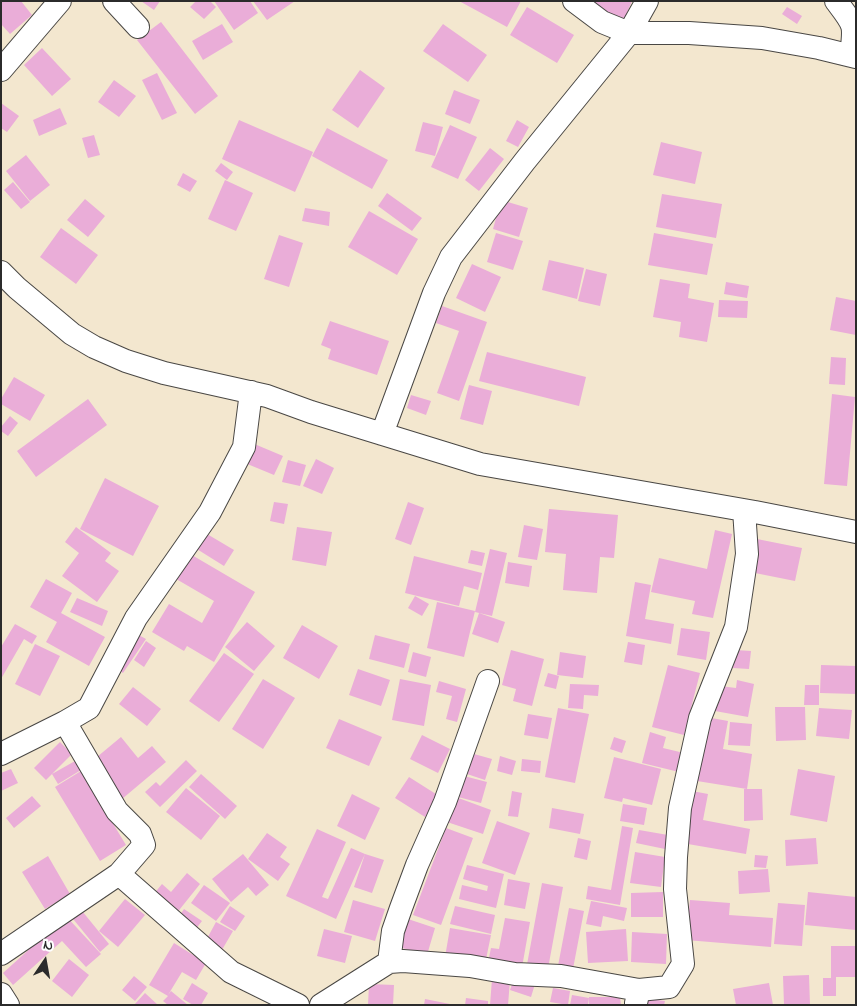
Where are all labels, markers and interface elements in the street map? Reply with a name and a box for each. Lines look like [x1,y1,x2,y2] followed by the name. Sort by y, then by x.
[41,935,55,957] text: N
[20,936,70,986] north arrow

